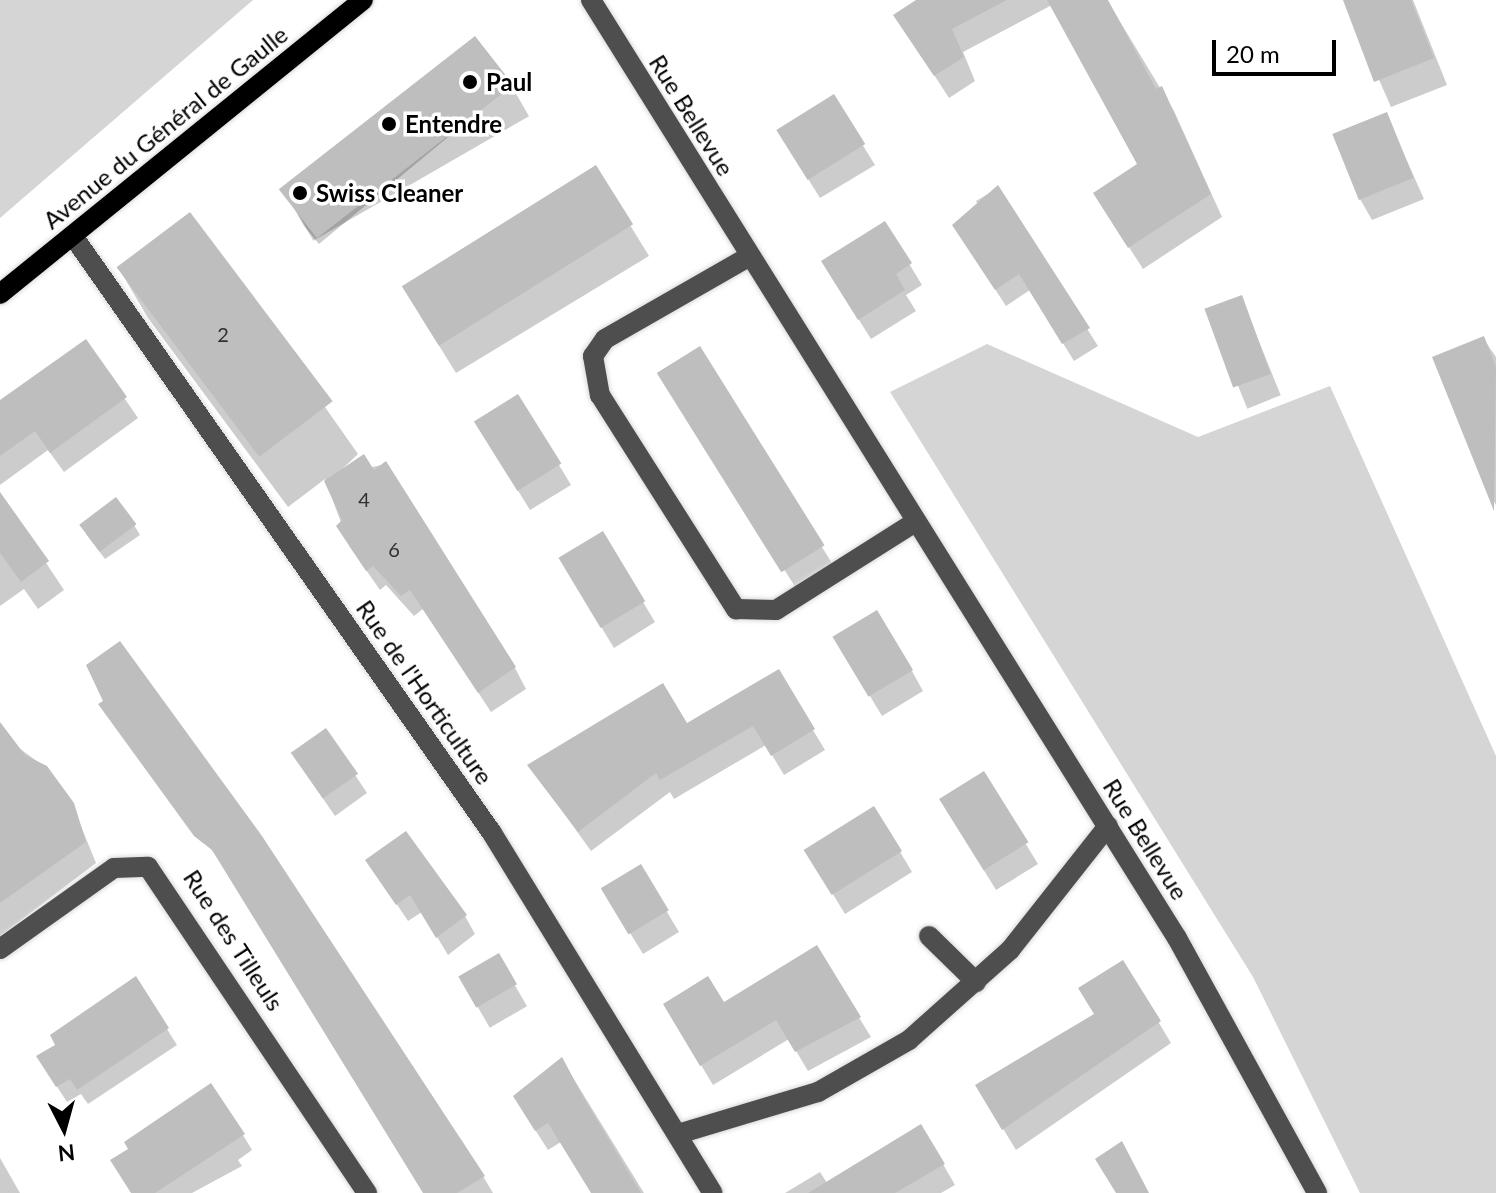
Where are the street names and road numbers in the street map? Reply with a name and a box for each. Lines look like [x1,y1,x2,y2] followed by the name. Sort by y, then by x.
[37,20,293,234] street label: Avenue du Général de Gaulle
[644,49,740,181] street label: Rue Bellevue
[351,594,499,790] street label: Rue de l'Horticulture
[1098,773,1194,905] street label: Rue Bellevue
[178,864,290,1016] street label: Rue des Tilleuls

